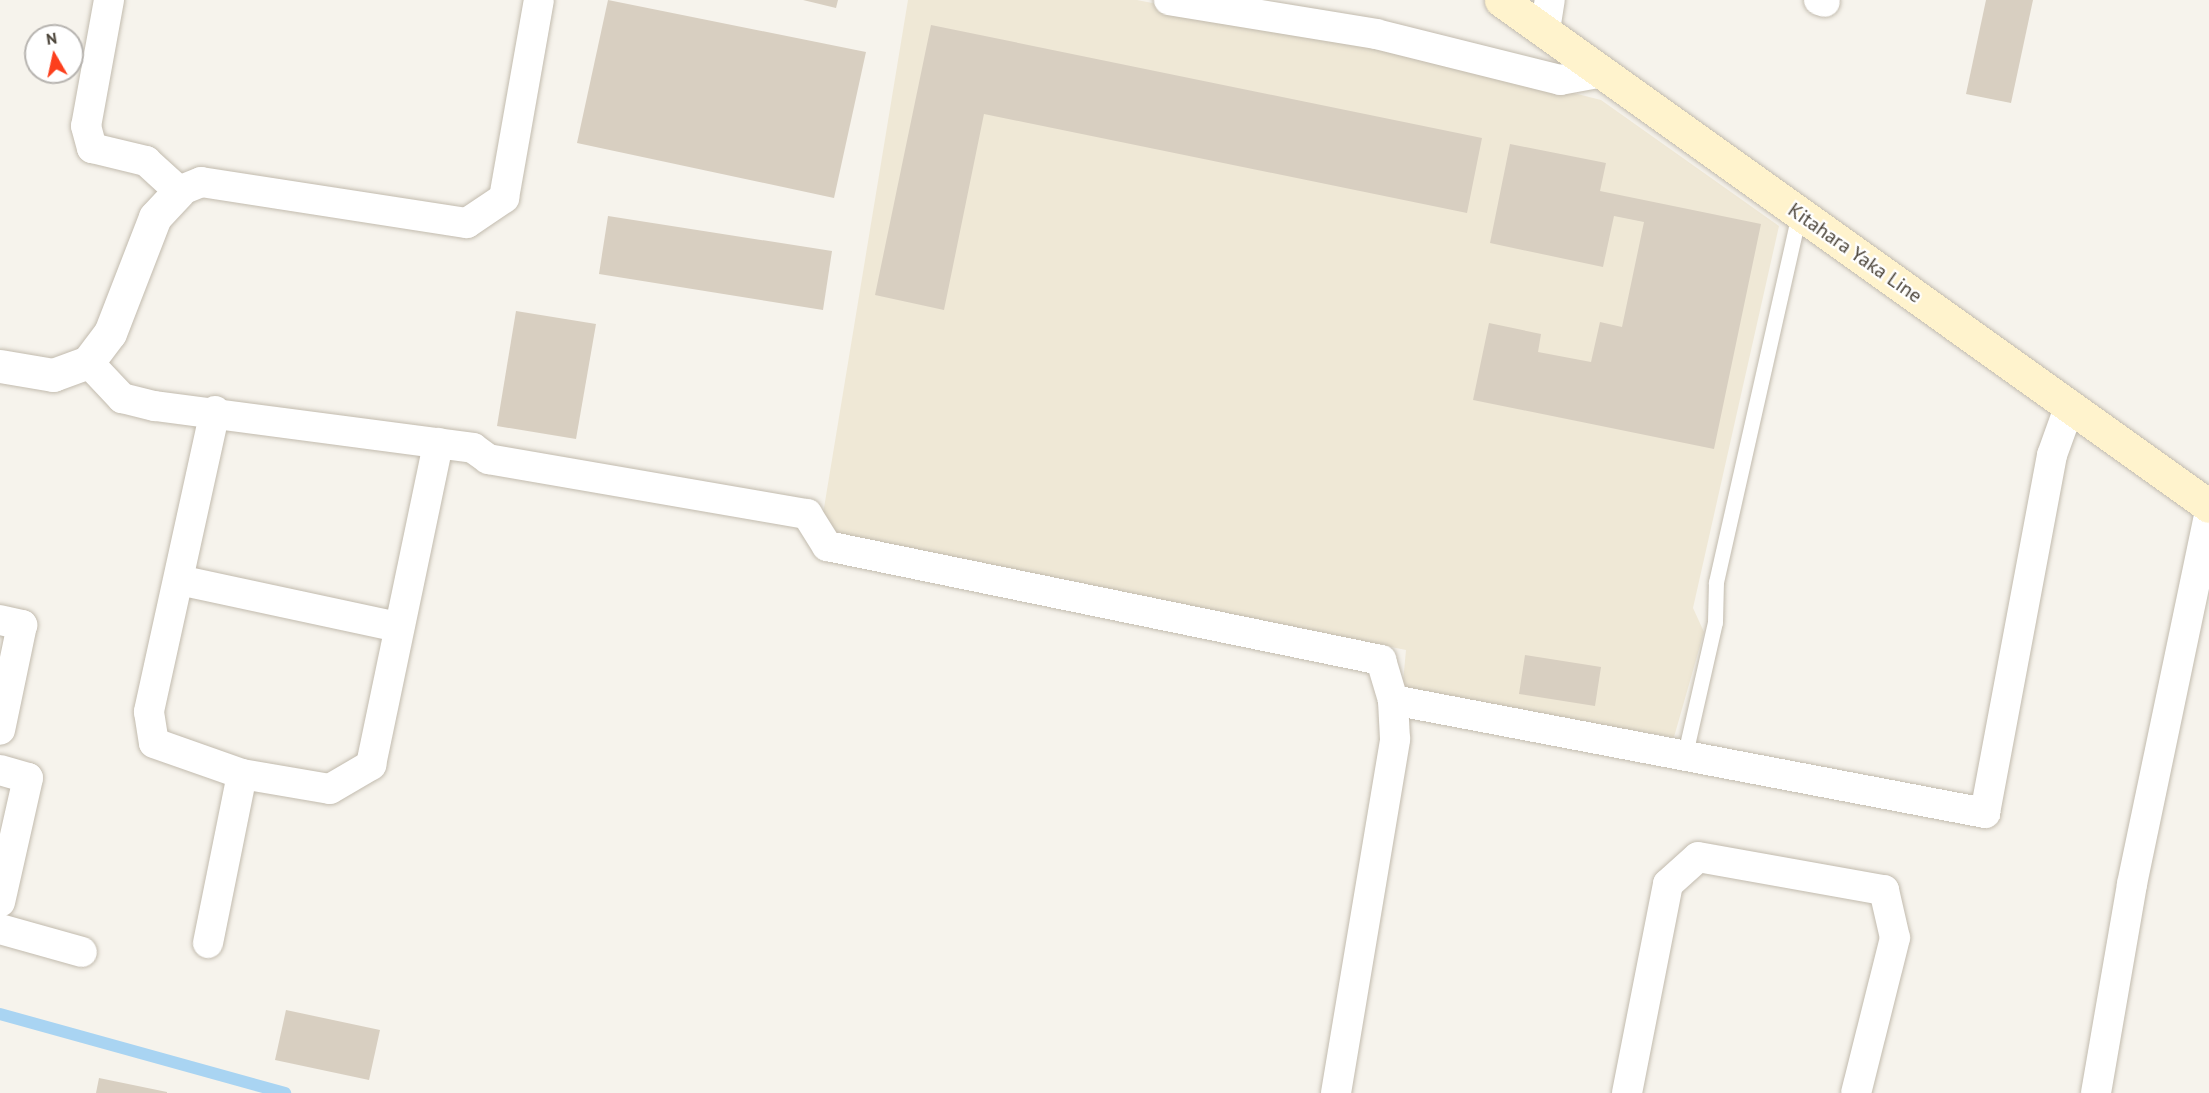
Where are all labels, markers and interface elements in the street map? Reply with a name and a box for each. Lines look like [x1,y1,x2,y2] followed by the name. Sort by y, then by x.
[24,24,84,84] north arrow
[45,27,58,49] text: N
[1783,198,1927,308] street label: Kitahara Yaka Line

